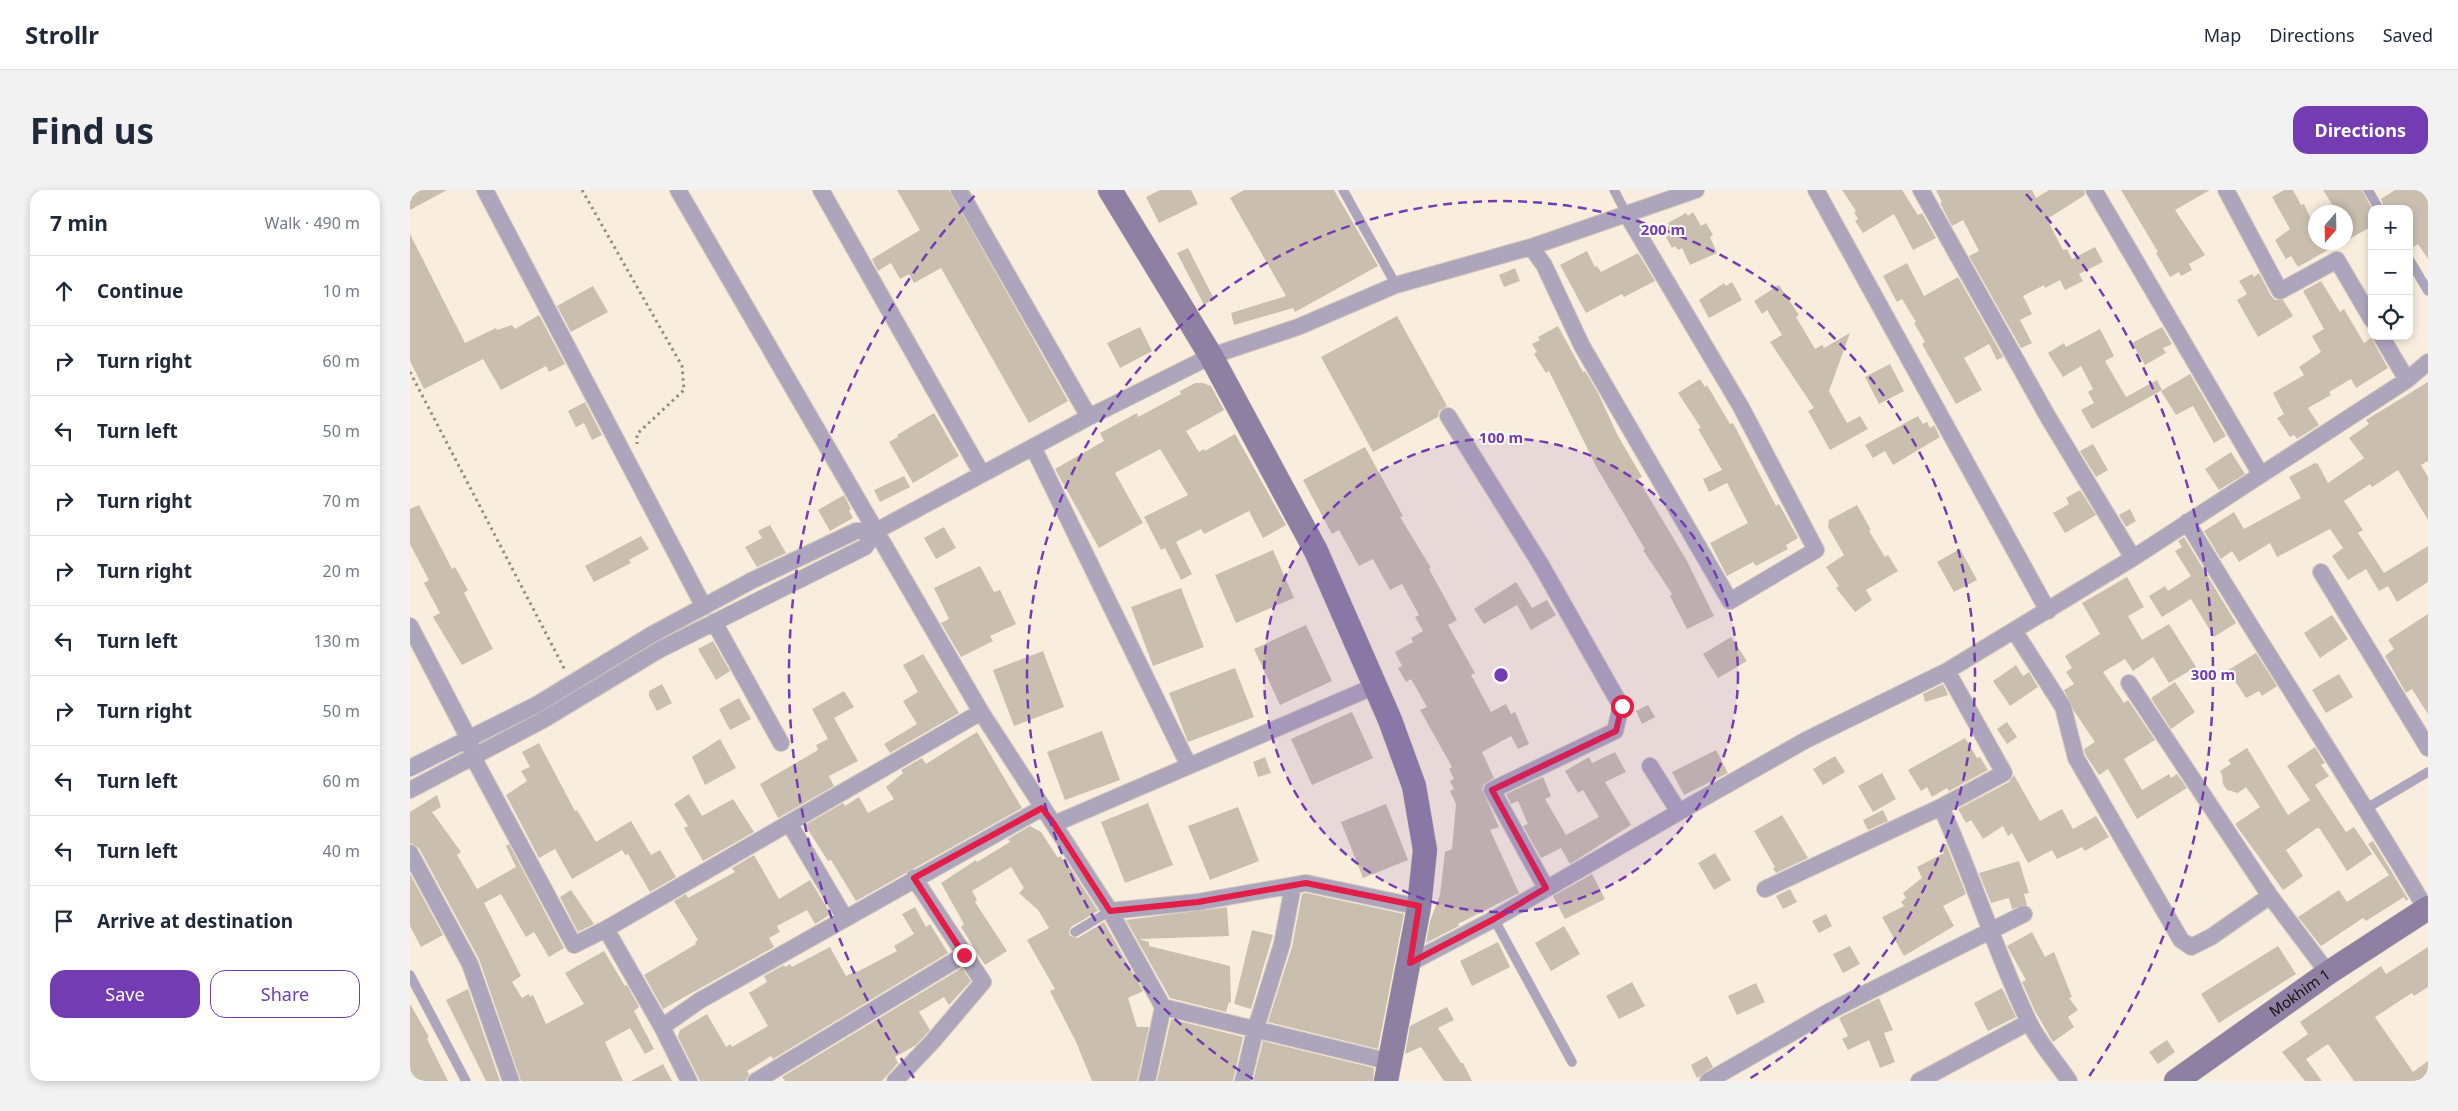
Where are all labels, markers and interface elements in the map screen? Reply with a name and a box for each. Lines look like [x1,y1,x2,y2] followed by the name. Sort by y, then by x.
[25,18,99,51] text: Strollr
[2204,23,2241,47] text: Map
[2269,23,2355,47] text: Directions
[2383,23,2433,47] text: Saved
[2293,106,2428,154] button: Directions
[30,107,154,154] text: Find us
[2308,205,2353,250] north arrow
[2368,205,2413,340] map controls
[2368,205,2413,250] button: +
[50,209,108,237] text: 7 min
[265,212,360,234] text: Walk · 490 m
[1641,219,1685,239] text: 200 m
[2368,250,2413,295] button: −
[50,277,78,305] icon: ahead
[97,278,183,304] text: Continue
[323,280,360,302] text: 10 m
[2368,295,2413,340] button: locate
[50,347,78,375] icon: right
[97,348,192,374] text: Turn right
[323,350,360,372] text: 60 m
[50,417,78,445] icon: left
[97,418,178,444] text: Turn left
[323,420,360,442] text: 50 m
[1479,427,1523,447] text: 100 m
[50,487,78,515] icon: right
[97,488,192,514] text: Turn right
[323,490,360,512] text: 70 m
[50,557,78,585] icon: right
[97,558,192,584] text: Turn right
[323,560,360,582] text: 20 m
[50,627,78,655] icon: left
[97,628,178,654] text: Turn left
[313,630,360,652] text: 130 m
[2191,664,2235,684] text: 300 m
[1492,666,1510,684] centre of rings
[1611,695,1634,718] route start
[50,697,78,725] icon: right
[97,698,192,724] text: Turn right
[323,700,360,722] text: 50 m
[50,767,78,795] icon: left
[97,768,178,794] text: Turn left
[323,770,360,792] text: 60 m
[50,837,78,865] icon: left
[97,838,178,864] text: Turn left
[323,840,360,862] text: 40 m
[50,907,78,935] icon: arrive
[97,908,293,934] text: Arrive at destination
[953,944,976,967] route end
[2265,964,2334,1021] street label: Mokhim 1
[50,970,200,1018] button: Save
[210,970,360,1018] button: Share

